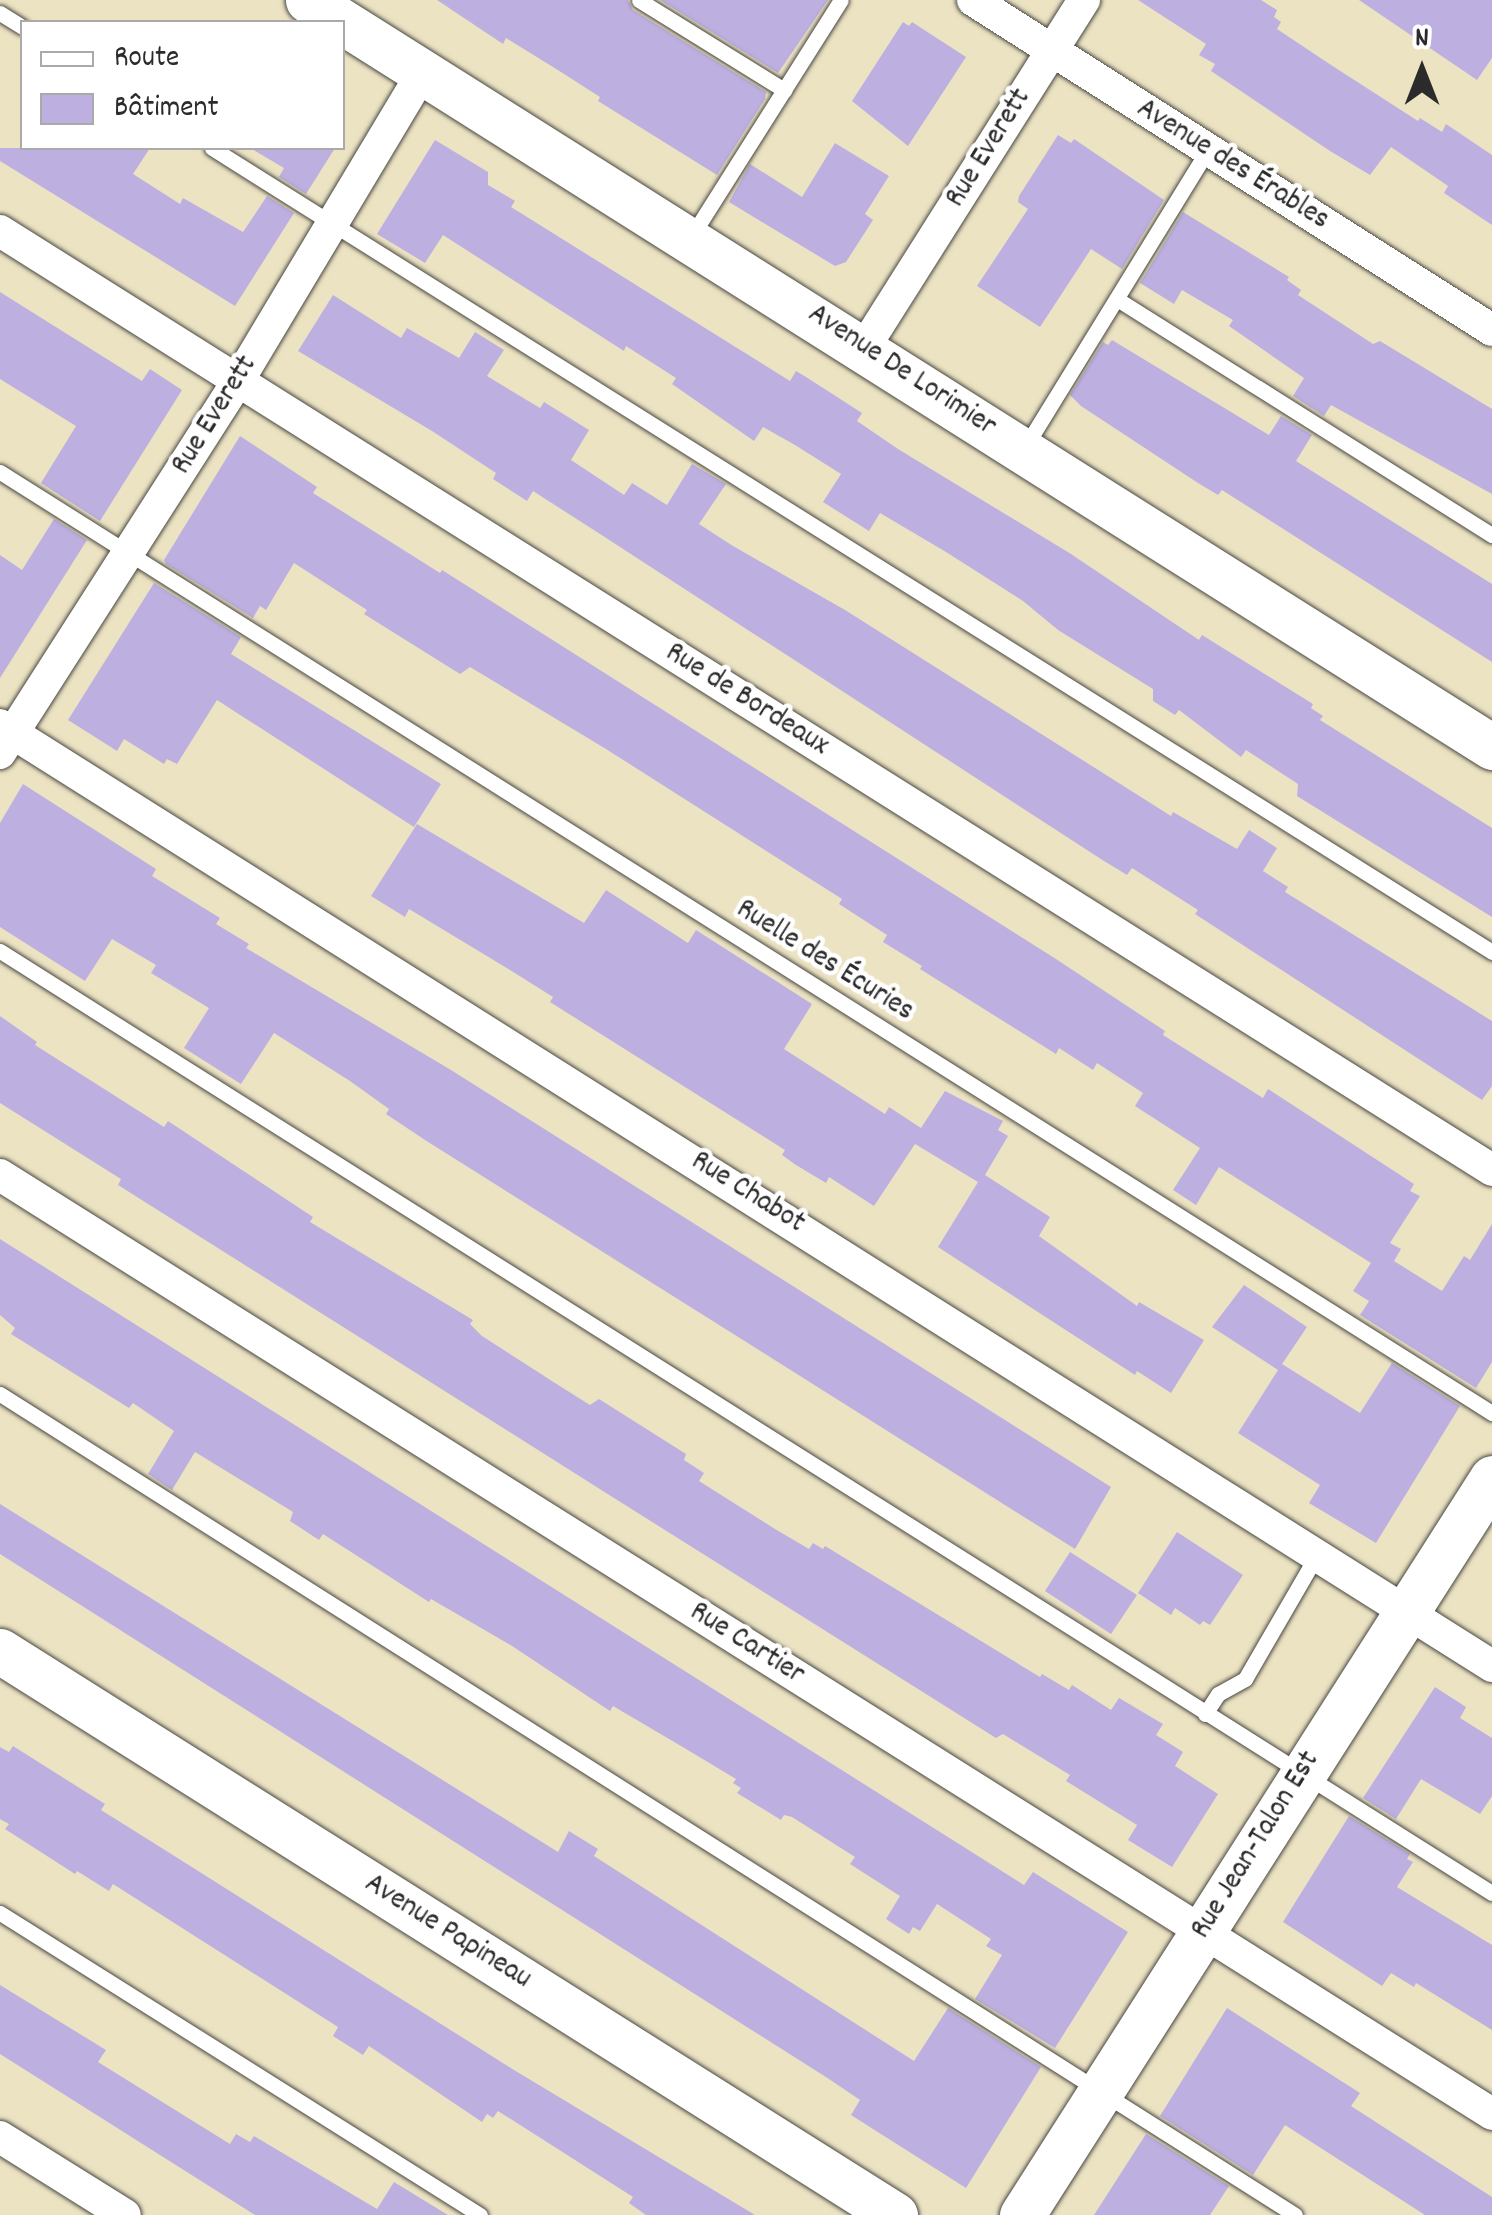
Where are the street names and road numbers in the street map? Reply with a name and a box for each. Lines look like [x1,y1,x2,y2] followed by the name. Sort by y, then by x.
[939,83,1041,215] street label: Rue Everett
[1129,92,1335,240] street label: Avenue des Érables
[800,298,1002,446] street label: Avenue De Lorimier
[165,350,267,482] street label: Rue Everett
[658,636,834,766] street label: Rue de Bordeaux
[728,893,920,1031] street label: Ruelle des Écuries
[683,1145,811,1243] street label: Rue Chabot
[682,1596,810,1694] street label: Rue Cartier
[1185,1745,1329,1947] street label: Rue Jean-Talon Est
[357,1867,537,1999] street label: Avenue Papineau

